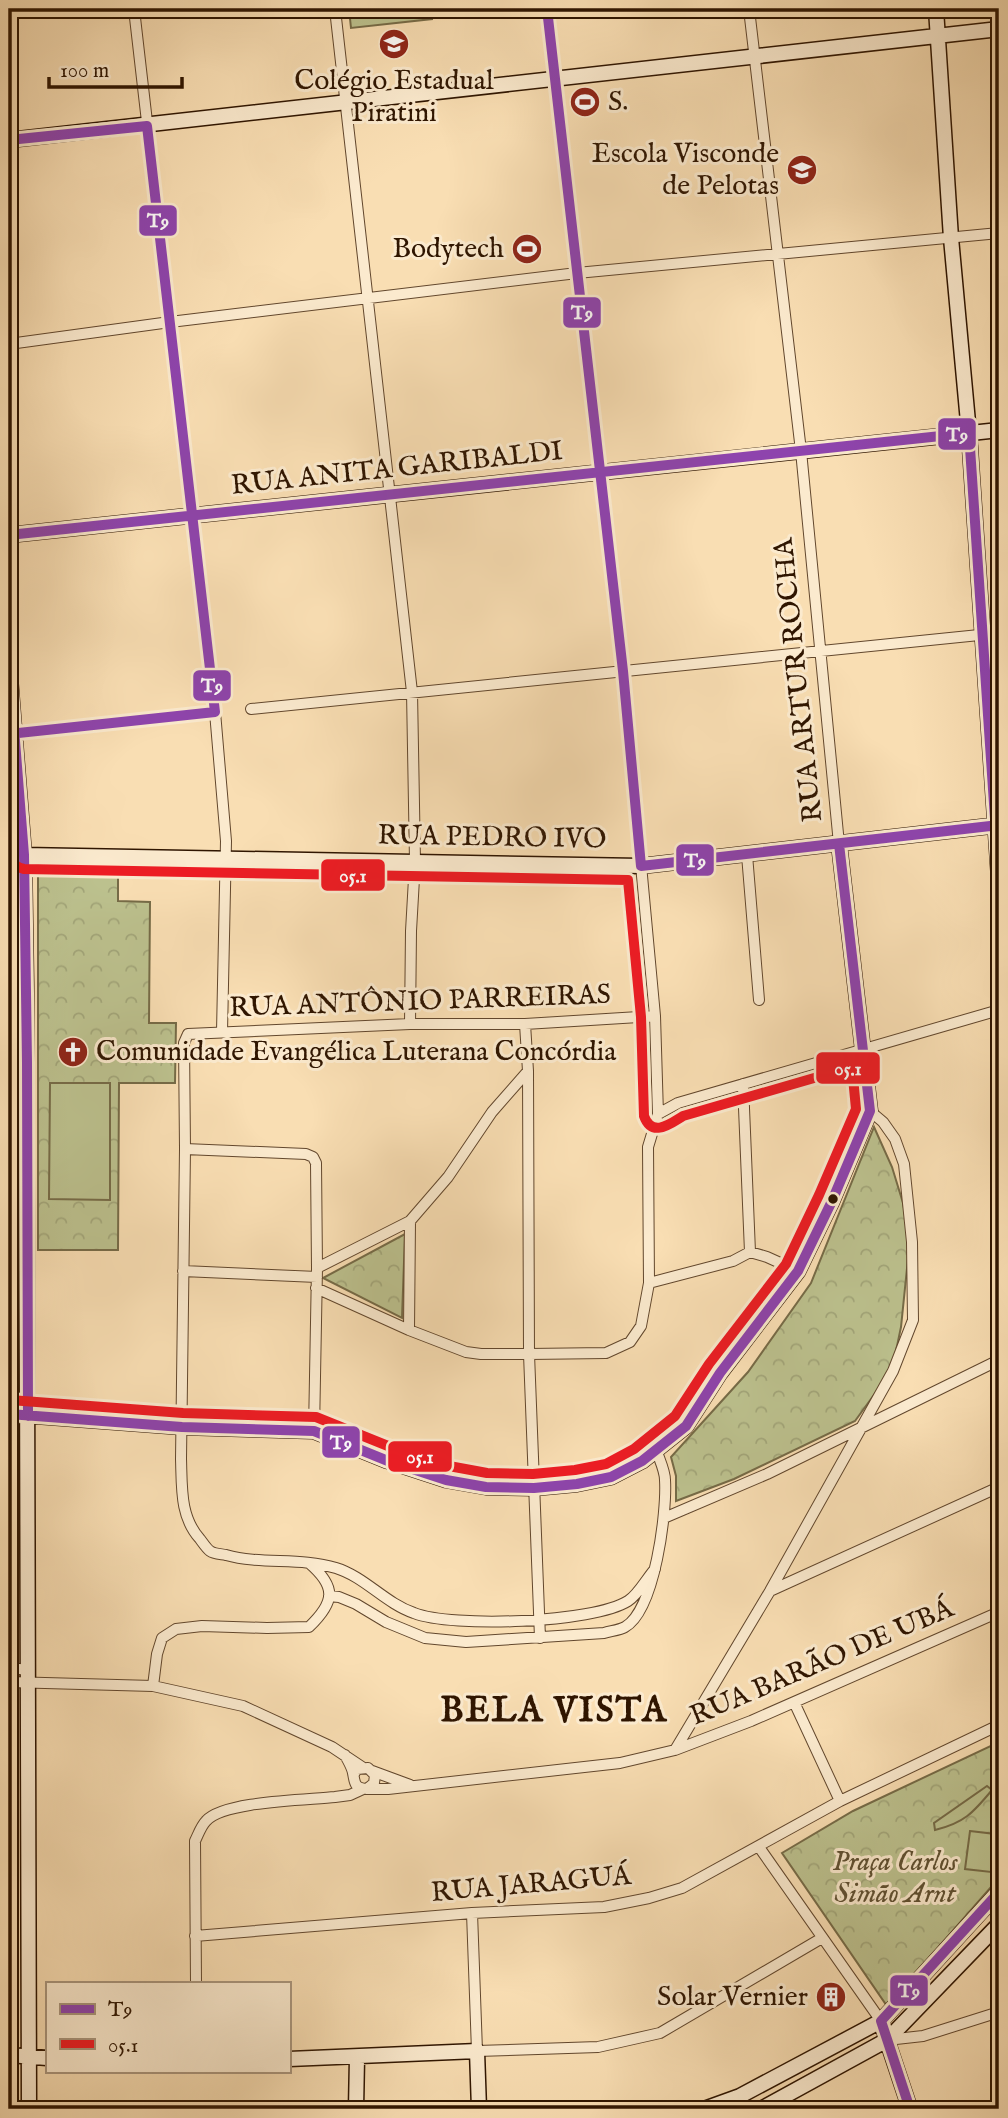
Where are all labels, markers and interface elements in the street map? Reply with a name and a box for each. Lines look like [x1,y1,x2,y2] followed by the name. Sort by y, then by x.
[377,27,411,61] school or university icon: Colégio Estadual Piratini
[49,46,182,90] scale bar
[60,58,109,85] text: 100 m
[294,64,494,131] place label: Colégio Estadual Piratini
[568,85,602,119] sports icon: S.
[608,85,628,120] place label: S.
[592,137,779,204] place label: Escola Visconde de Pelotas
[785,153,819,187] school or university icon: Escola Visconde de Pelotas
[138,204,178,237] line badge: T9
[146,210,169,234] text: T9
[392,232,504,267] place label: Bodytech
[510,232,544,266] sports icon: Bodytech
[562,296,602,329] line badge: T9
[570,302,593,326] text: T9
[937,417,977,451] line badge: T9
[945,424,968,448] text: T9
[229,434,565,504] street label: RUA ANITA GARIBALDI
[767,535,831,824] street label: RUA ARTUR ROCHA
[192,669,232,702] line badge: T9
[200,675,223,699] text: T9
[377,819,607,857] street label: RUA PEDRO IVO
[675,843,715,877] line badge: T9
[683,850,706,874] text: T9
[320,858,386,892] line badge: 05.1
[339,865,367,889] text: 05.1
[229,978,611,1026] street label: RUA ANTÔNIO PARREIRAS
[56,1035,90,1069] church icon: Comunidade Evangélica Luterana Concórdia
[96,1035,617,1070] place label: Comunidade Evangélica Luterana Concórdia
[815,1051,881,1085] line badge: 05.1
[834,1058,862,1082] text: 05.1
[826,1192,840,1206] unlabelled marker
[321,1425,361,1459] line badge: T9
[329,1432,352,1456] text: T9
[387,1440,453,1473] line badge: 05.1
[406,1446,434,1470] text: 05.1
[684,1590,960,1734] street label: RUA BARÃO DE UBÁ
[440,1689,668,1734] district label: BELA VISTA
[832,1845,959,1912] park label: Praça Carlos Simão Arnt
[429,1858,633,1911] street label: RUA JARAGUÁ
[889,1974,929,2007] line badge: T9
[657,1980,808,2015] place label: Solar Vernier
[814,1980,848,2014] building icon: Solar Vernier
[897,1980,920,2004] text: T9
[46,1982,290,2072] legend
[108,1997,132,2024] text: T9
[108,2033,138,2060] text: 05.1

